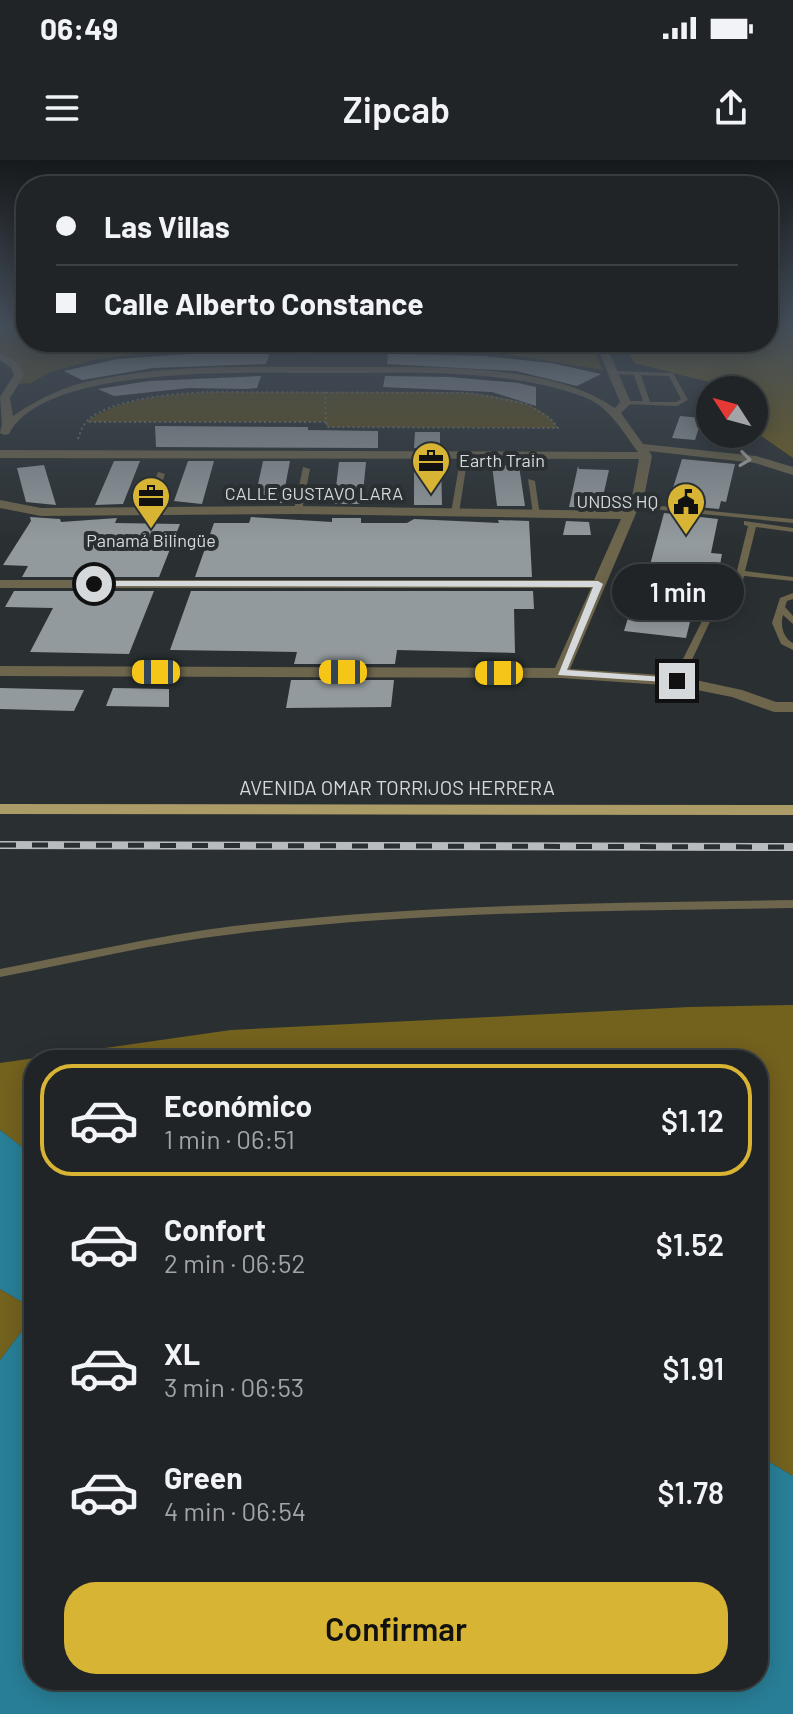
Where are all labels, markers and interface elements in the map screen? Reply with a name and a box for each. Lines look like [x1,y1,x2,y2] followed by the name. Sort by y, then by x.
[40,10,118,46] text: 06:49
[40,86,84,130] icon: menu
[709,86,753,130] icon: share
[343,87,450,130] text: Zipcab
[104,208,230,244] text: Las Villas
[104,285,424,321] text: Calle Alberto Constance
[696,376,768,448] north arrow
[696,376,768,448] map controls
[410,440,452,495] office icon: Earth Train
[459,449,545,471] place label: Earth Train
[738,450,752,467] one-way arrow
[130,475,172,530] office icon: Panamá Bilingüe
[665,481,707,536] public building icon: UNDSS HQ
[225,482,403,504] street label: CALLE GUSTAVO LARA
[577,490,658,512] place label: UNDSS HQ
[86,529,216,551] place label: Panamá Bilingüe
[611,565,743,621] callout: 1 min
[76,566,112,602] route start
[650,576,706,607] text: 1 min
[132,660,180,684] car
[319,660,367,684] car
[475,661,523,685] car
[659,663,695,699] route end
[239,775,555,799] street label: AVENIDA OMAR TORRIJOS HERRERA
[68,1084,140,1156] icon: car
[164,1087,312,1123] text: Económico
[661,1102,724,1138] text: $1.12
[164,1123,295,1154] text: 1 min · 06:51
[68,1208,140,1280] icon: car
[164,1211,266,1247] text: Confort
[656,1226,724,1262] text: $1.52
[164,1247,305,1278] text: 2 min · 06:52
[68,1332,140,1404] icon: car
[164,1335,200,1371] text: XL
[662,1350,724,1386] text: $1.91
[164,1371,304,1402] text: 3 min · 06:53
[68,1456,140,1528] icon: car
[164,1459,243,1495] text: Green
[658,1474,724,1510] text: $1.78
[164,1495,306,1526] text: 4 min · 06:54
[64,1582,728,1674] button: Confirmar

